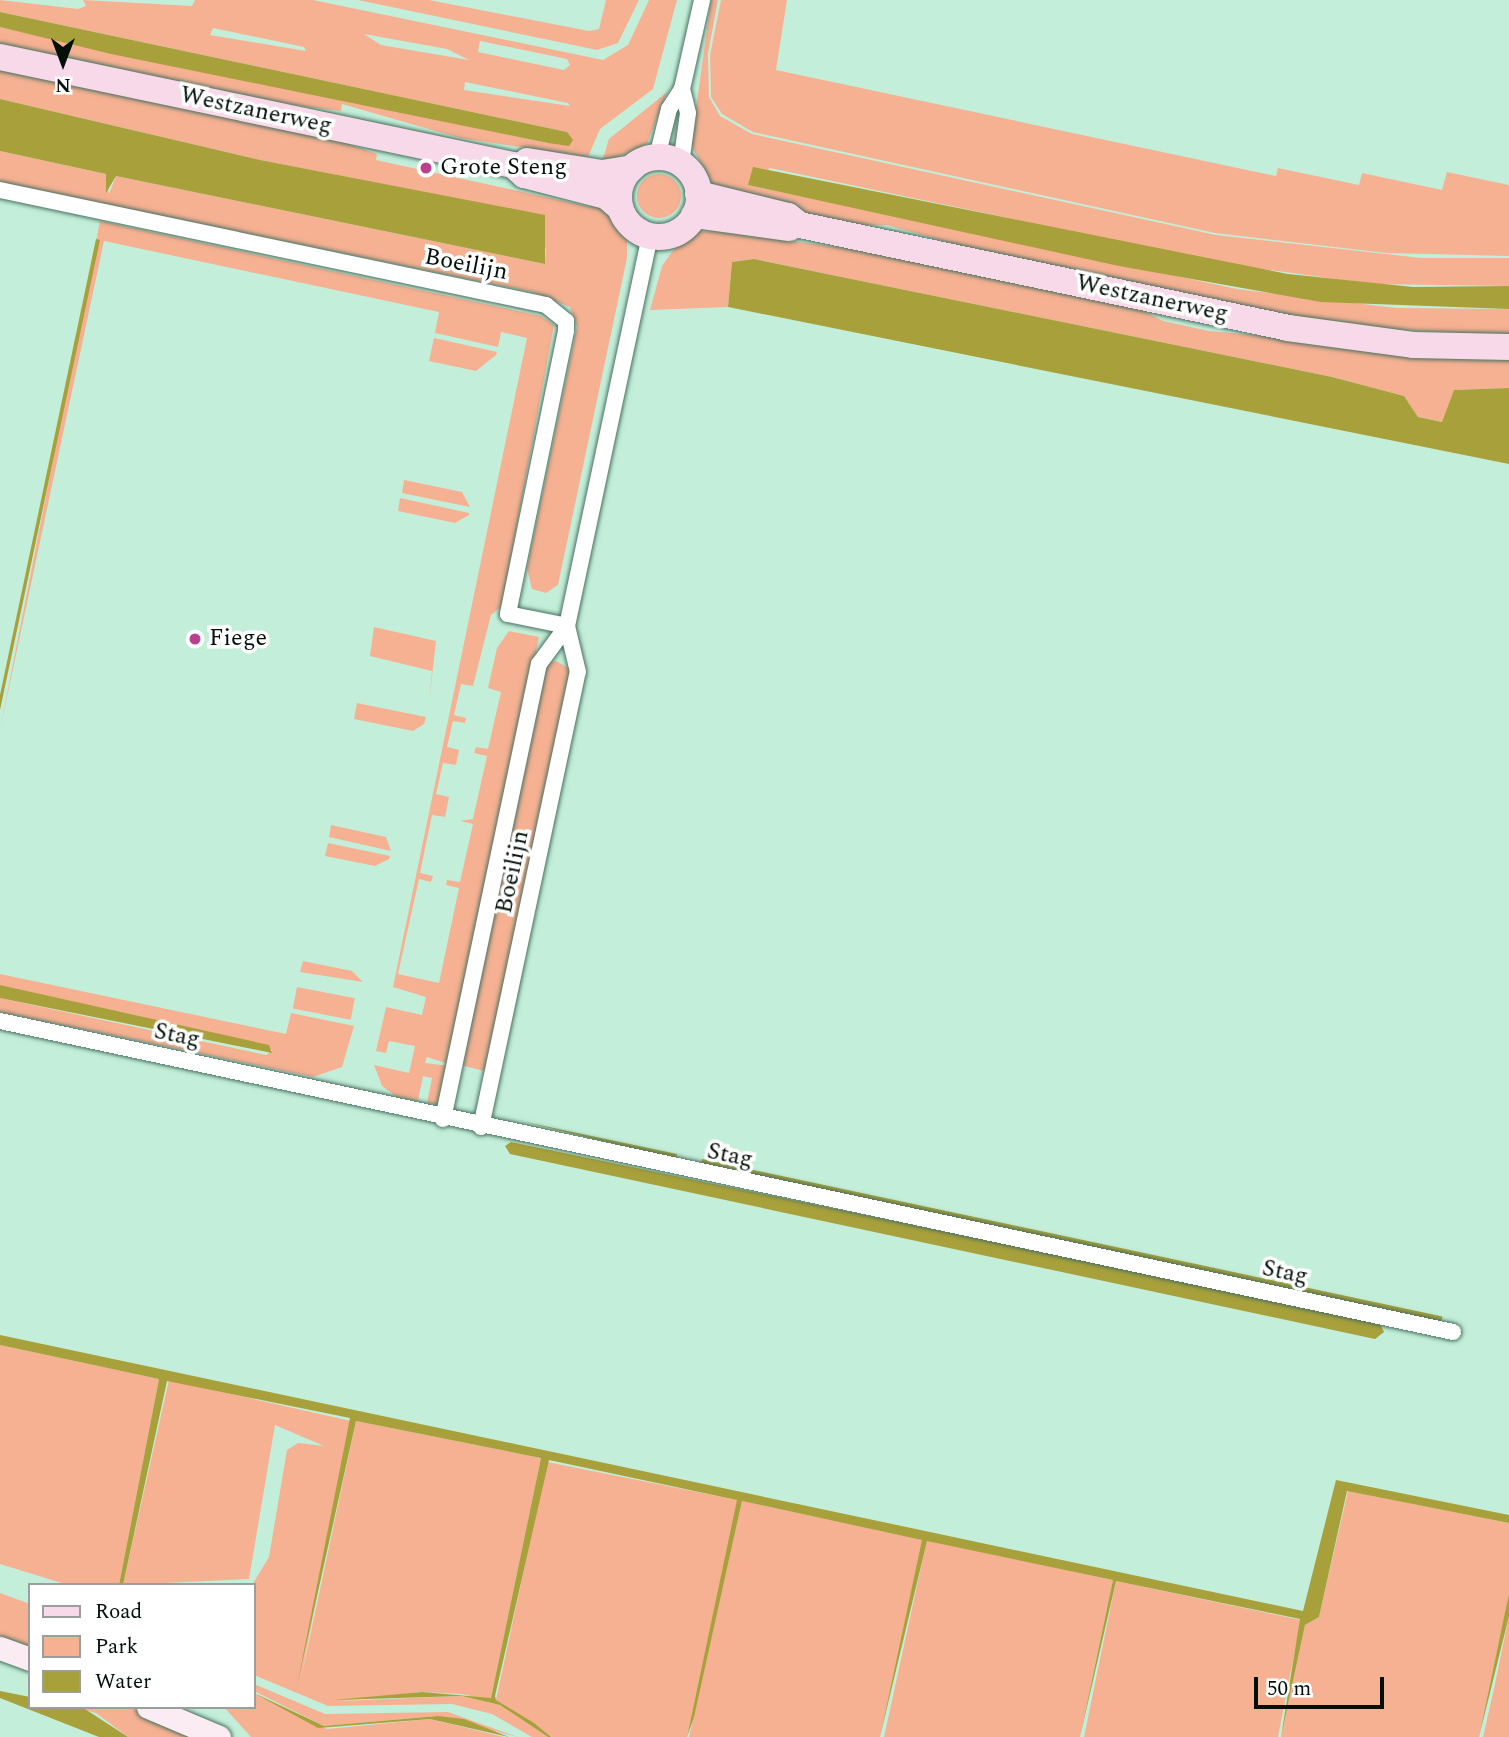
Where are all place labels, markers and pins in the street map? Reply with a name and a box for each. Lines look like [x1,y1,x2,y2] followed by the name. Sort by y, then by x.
[440,154,567,182] place label: Grote Steng
[418,160,434,176] marker: Grote Steng
[209,625,267,653] place label: Fiege
[187,631,203,647] marker: Fiege

